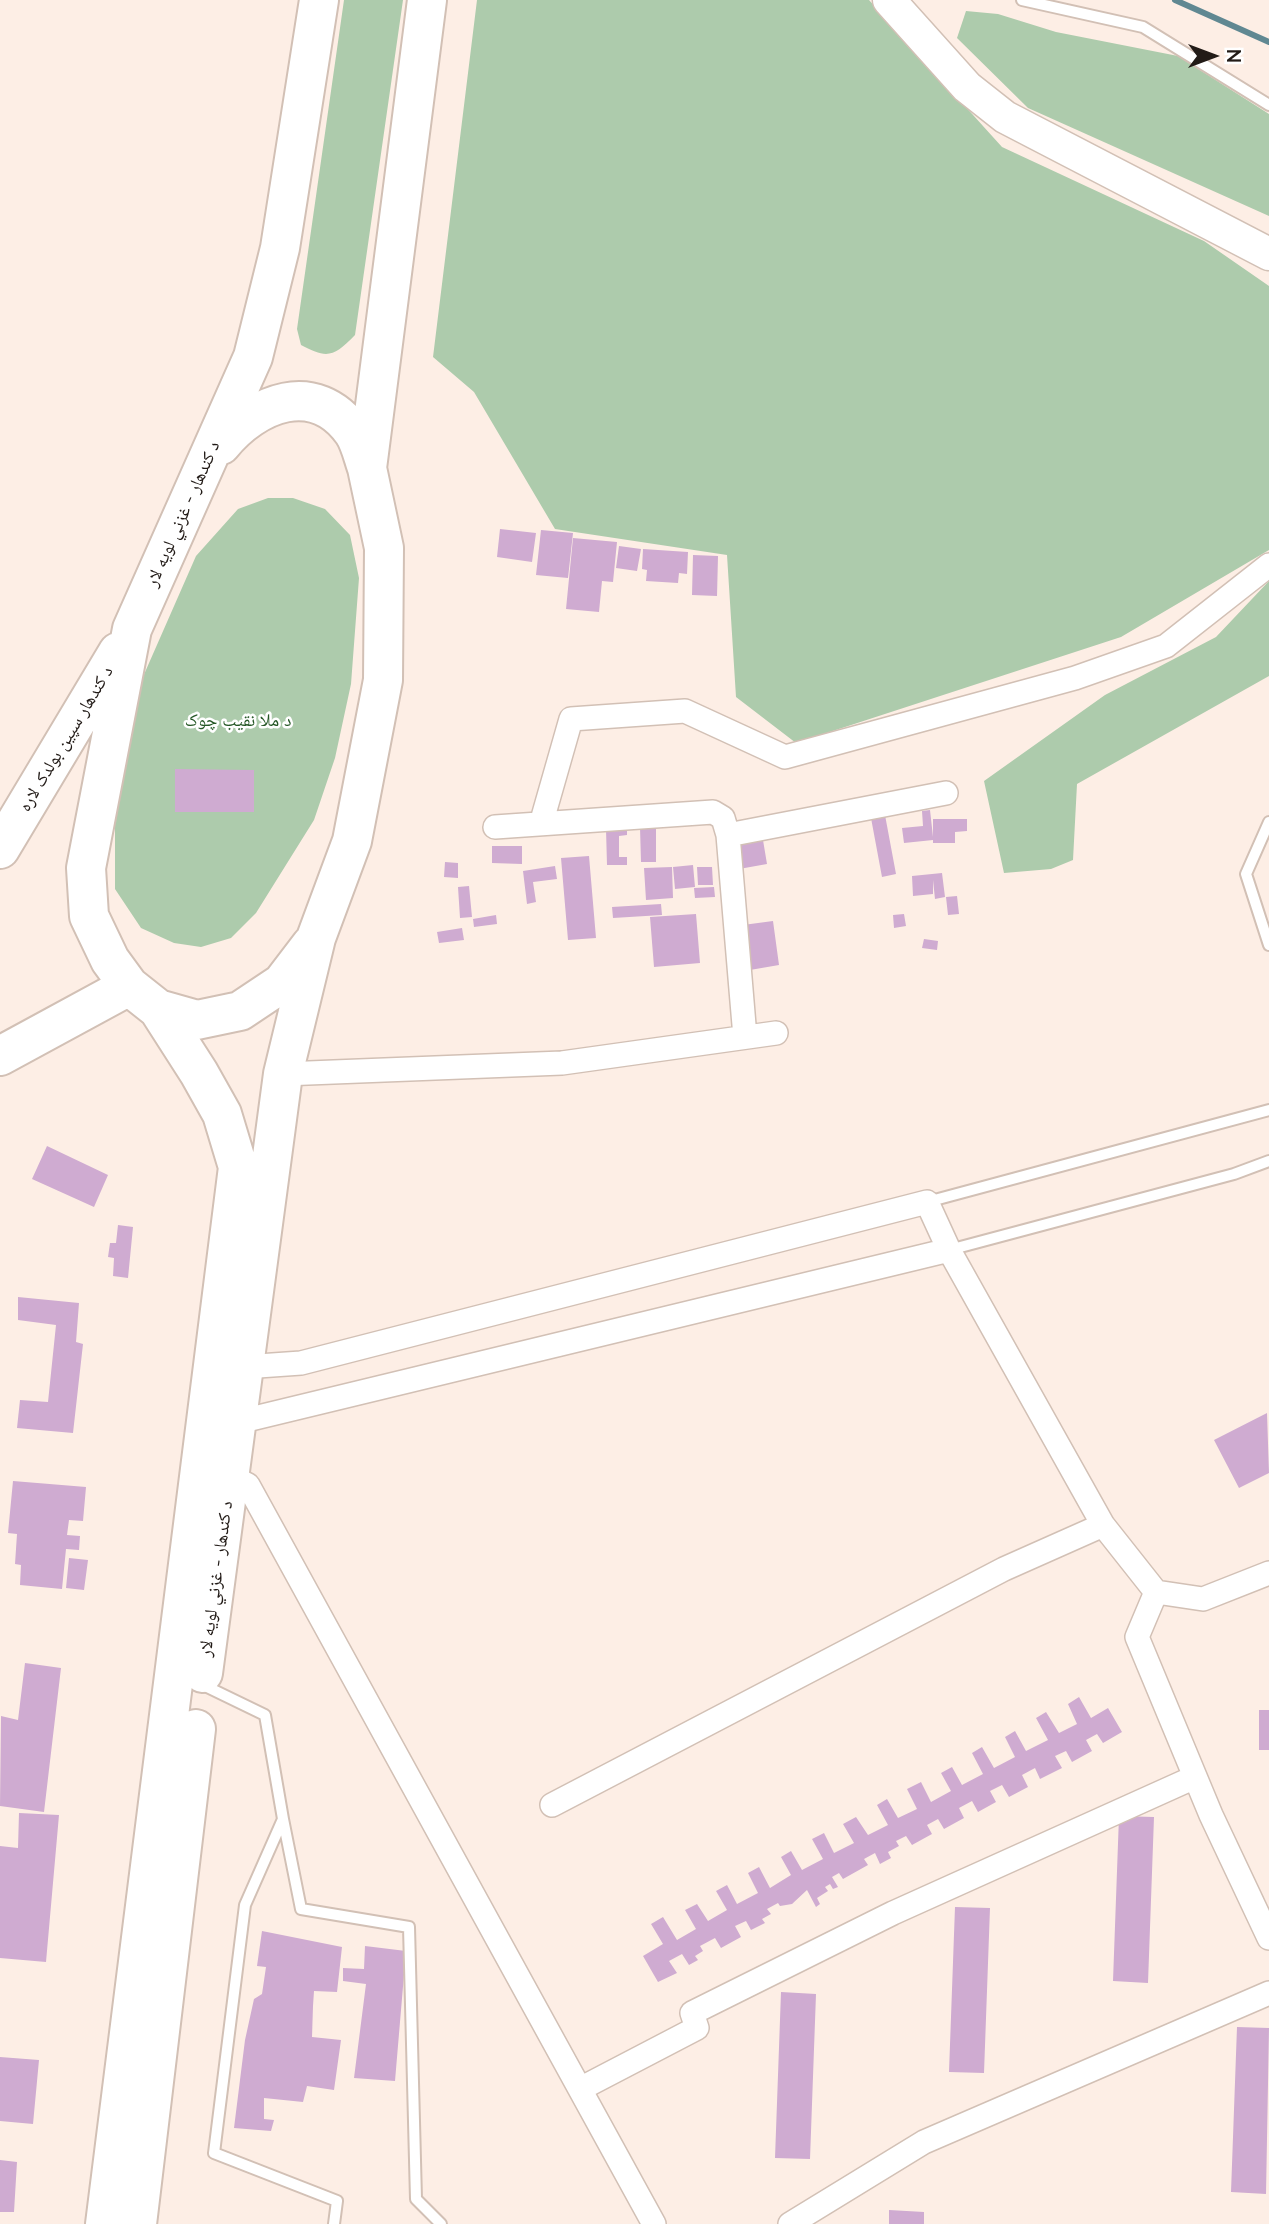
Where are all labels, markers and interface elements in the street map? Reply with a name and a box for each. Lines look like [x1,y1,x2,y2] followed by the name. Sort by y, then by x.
[1178,21,1248,91] north arrow
[1222,49,1246,63] text: N
[141,438,225,590] street label: د کندهار - غزني لويه لار
[14,662,118,816] street label: د کندهار سپین بولدک لاره
[185,710,291,732] park label: د ملا نقيب چوک
[194,1500,238,1658] street label: د کندهار - غزني لويه لار

